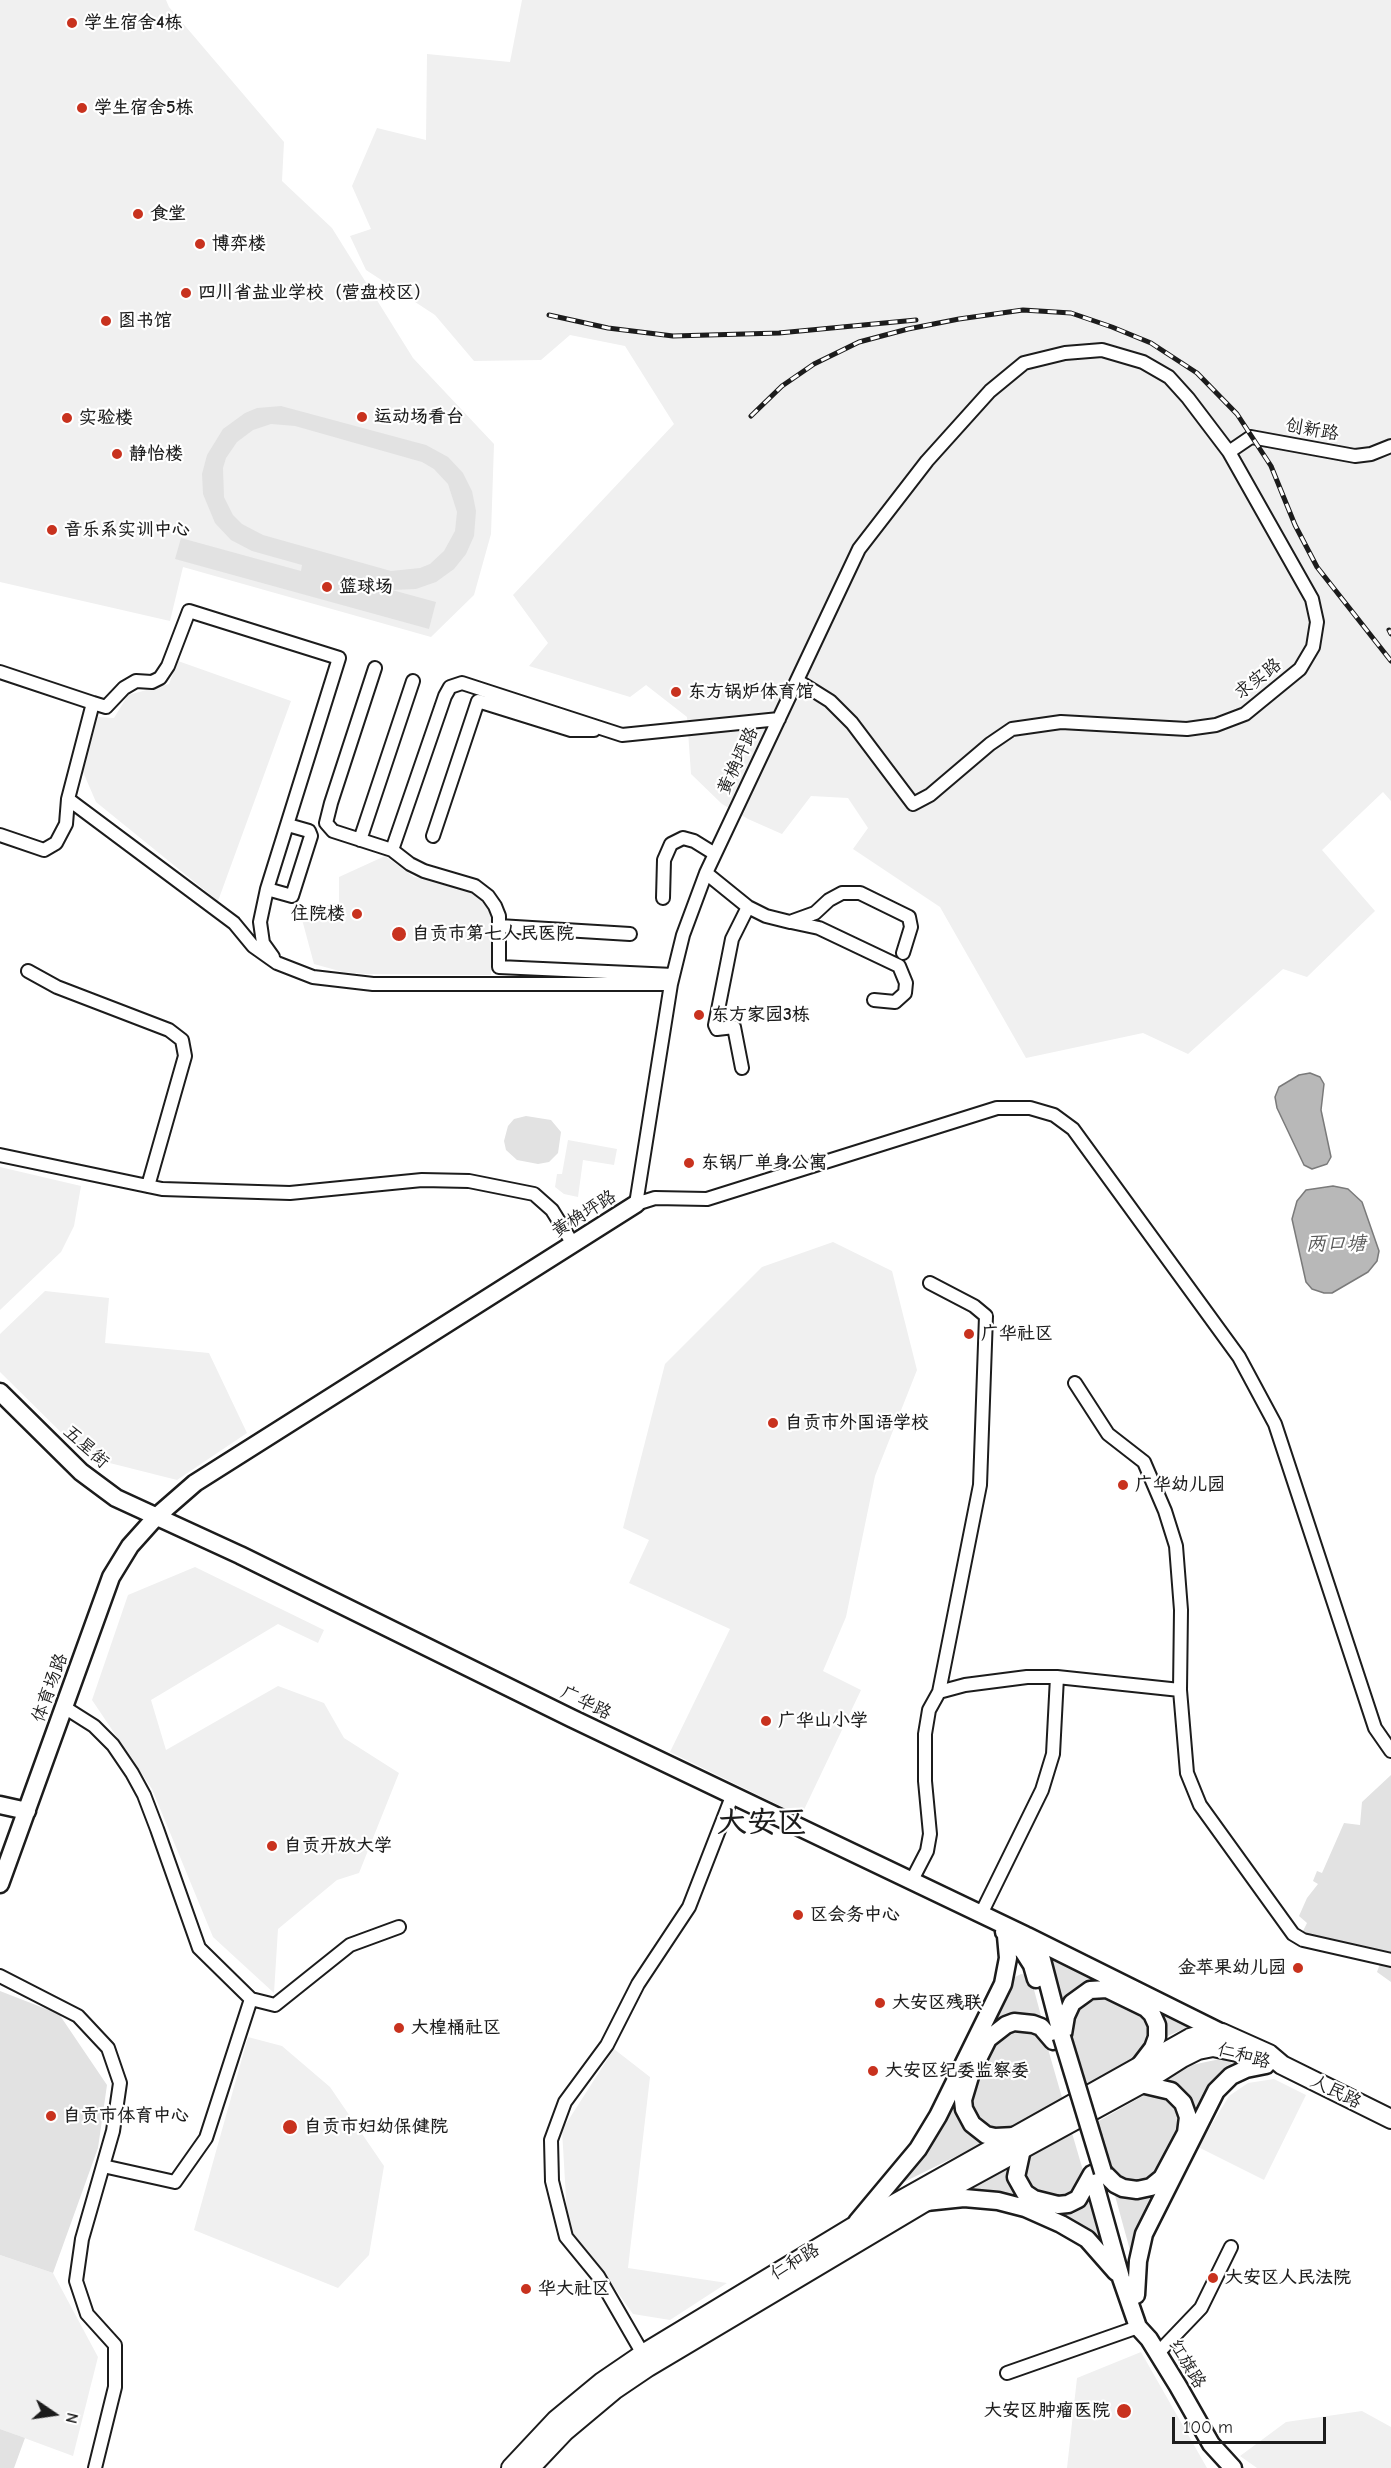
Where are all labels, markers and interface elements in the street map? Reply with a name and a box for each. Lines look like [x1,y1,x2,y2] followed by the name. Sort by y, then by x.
[84,12,182,34] place label: 学生宿舍4栋
[65,16,79,30] marker: 学生宿舍4栋
[94,97,194,119] place label: 学生宿舍5栋
[75,101,89,115] marker: 学生宿舍5栋
[150,203,186,225] place label: 食堂
[131,207,145,221] marker: 食堂
[212,233,266,255] place label: 博弈楼
[193,237,207,251] marker: 博弈楼
[198,282,432,304] place label: 四川省盐业学校（营盘校区）
[179,286,193,300] marker: 四川省盐业学校（营盘校区）
[118,310,172,332] place label: 图书馆
[99,314,113,328] marker: 图书馆
[374,406,464,428] place label: 运动场看台
[79,407,133,429] place label: 实验楼
[355,410,369,424] marker: 运动场看台
[60,411,74,425] marker: 实验楼
[1284,415,1340,445] street label: 创新路
[129,443,183,465] place label: 静怡楼
[110,447,124,461] marker: 静怡楼
[64,519,190,541] place label: 音乐系实训中心
[45,523,59,537] marker: 音乐系实训中心
[339,576,393,598] place label: 篮球场
[320,580,334,594] marker: 篮球场
[1230,654,1286,704] street label: 求实路
[688,681,814,703] place label: 东方锅炉体育馆
[669,685,683,699] marker: 东方锅炉体育馆
[713,724,763,798] street label: 黄桷坪路
[291,903,345,925] place label: 住院楼
[350,907,364,921] marker: 住院楼
[412,923,574,945] place label: 自贡市第七人民医院
[390,925,408,943] marker: 自贡市第七人民医院
[711,1004,810,1026] place label: 东方家园3栋
[692,1008,706,1022] marker: 东方家园3栋
[701,1152,827,1174] place label: 东锅厂单身公寓
[682,1156,696,1170] marker: 东锅厂单身公寓
[548,1186,620,1242] street label: 黄桷坪路
[1306,1232,1366,1256] water label: 两口塘
[981,1323,1053,1345] place label: 广华社区
[962,1327,976,1341] marker: 广华社区
[785,1412,929,1434] place label: 自贡市外国语学校
[766,1416,780,1430] marker: 自贡市外国语学校
[59,1421,113,1473] street label: 五星街
[1135,1474,1225,1496] place label: 广华幼儿园
[1116,1478,1130,1492] marker: 广华幼儿园
[28,1650,72,1726] street label: 体育场路
[557,1681,615,1725] street label: 广华路
[778,1710,868,1732] place label: 广华山小学
[759,1714,773,1728] marker: 广华山小学
[717,1806,807,1842] district label: 大安区
[284,1835,392,1857] place label: 自贡开放大学
[265,1839,279,1853] marker: 自贡开放大学
[810,1904,900,1926] place label: 区会务中心
[791,1908,805,1922] marker: 区会务中心
[1178,1957,1286,1979] place label: 金苹果幼儿园
[1291,1961,1305,1975] marker: 金苹果幼儿园
[892,1992,982,2014] place label: 大安区残联
[873,1996,887,2010] marker: 大安区残联
[411,2017,501,2039] place label: 大楻桶社区
[392,2021,406,2035] marker: 大楻桶社区
[1215,2039,1273,2073] street label: 仁和路
[885,2060,1029,2082] place label: 大安区纪委监察委
[866,2064,880,2078] marker: 大安区纪委监察委
[1307,2070,1365,2114] street label: 人民路
[63,2105,189,2127] place label: 自贡市体育中心
[44,2109,58,2123] marker: 自贡市体育中心
[304,2116,448,2138] place label: 自贡市妇幼保健院
[281,2118,299,2136] marker: 自贡市妇幼保健院
[766,2239,824,2285] street label: 仁和路
[1225,2267,1351,2289] place label: 大安区人民法院
[1206,2271,1220,2285] marker: 大安区人民法院
[538,2278,610,2300] place label: 华大社区
[519,2282,533,2296] marker: 华大社区
[1164,2335,1210,2393] street label: 红旗路
[24,2384,84,2444] north arrow
[984,2400,1110,2422] place label: 大安区肿瘤医院
[1115,2402,1133,2420] marker: 大安区肿瘤医院
[1175,2405,1330,2443] scale bar
[62,2411,81,2425] text: N
[1183,2417,1233,2438] text: 100 m

